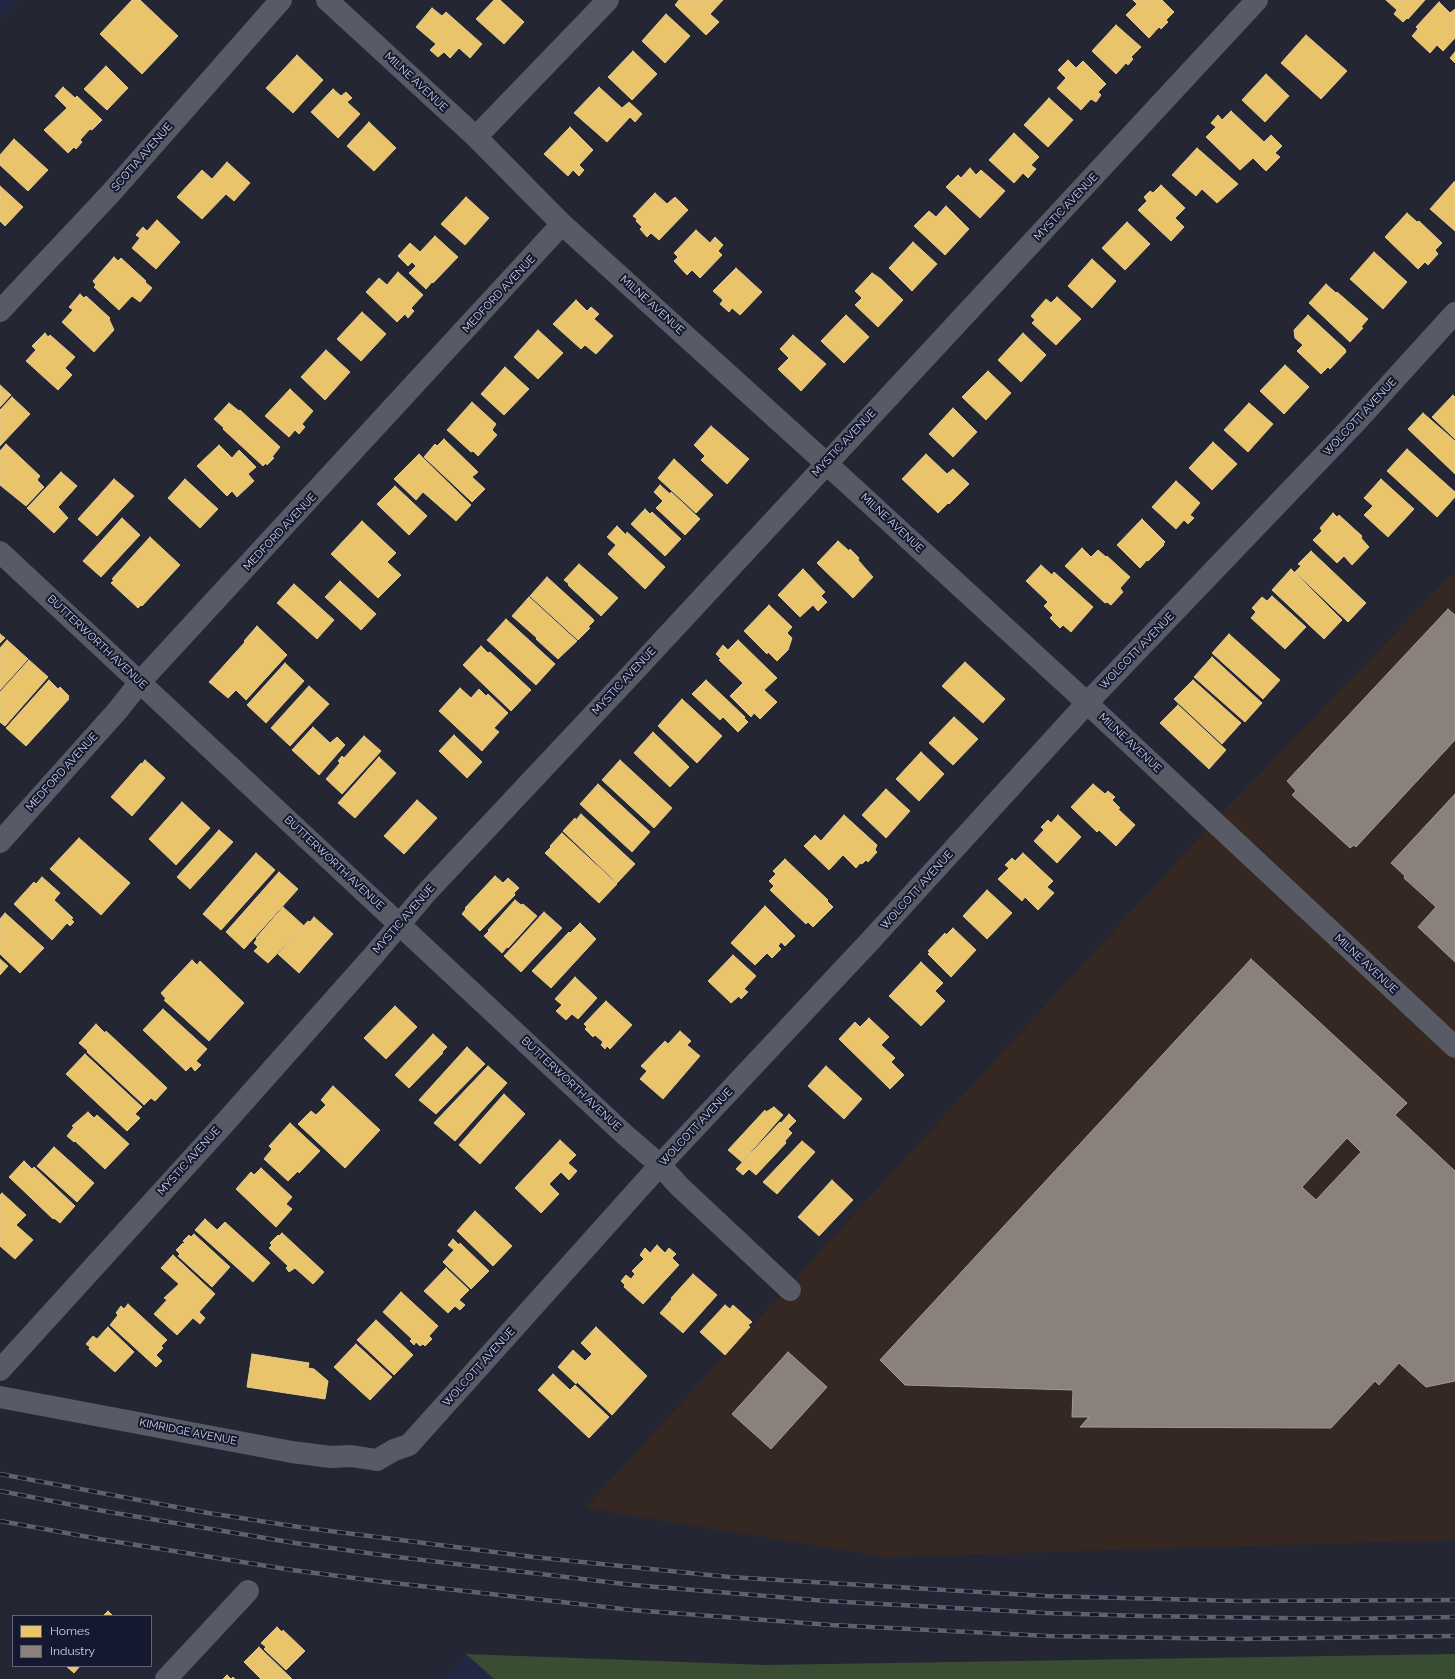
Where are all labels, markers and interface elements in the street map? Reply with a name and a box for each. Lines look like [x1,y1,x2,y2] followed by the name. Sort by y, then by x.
[382,49,450,115] street label: MILNE AVENUE
[109,120,175,194] street label: SCOTIA AVENUE
[1031,171,1101,243] street label: MYSTIC AVENUE
[460,253,538,335] street label: MEDFORD AVENUE
[617,273,687,337] street label: MILNE AVENUE
[1320,375,1400,459] street label: WOLCOTT AVENUE
[809,407,879,479] street label: MYSTIC AVENUE
[858,490,926,556] street label: MILNE AVENUE
[241,491,319,573] street label: MEDFORD AVENUE
[44,592,150,692] street label: BUTTERWORTH AVENUE
[1097,610,1177,692] street label: WOLCOTT AVENUE
[589,645,659,717] street label: MYSTIC AVENUE
[1096,710,1164,776] street label: MILNE AVENUE
[23,730,101,814] street label: MEDFORD AVENUE
[281,813,387,913] street label: BUTTERWORTH AVENUE
[878,848,956,932] street label: WOLCOTT AVENUE
[370,882,438,956] street label: MYSTIC AVENUE
[1332,931,1400,997] street label: MILNE AVENUE
[518,1034,624,1134] street label: BUTTERWORTH AVENUE
[656,1085,736,1169] street label: WOLCOTT AVENUE
[155,1124,223,1198] street label: MYSTIC AVENUE
[440,1325,518,1409] street label: WOLCOTT AVENUE
[138,1416,238,1448] street label: KIMRIDGE AVENUE
[12,1615,152,1667] legend
[50,1624,90,1638] text: Homes
[50,1644,95,1658] text: Industry

